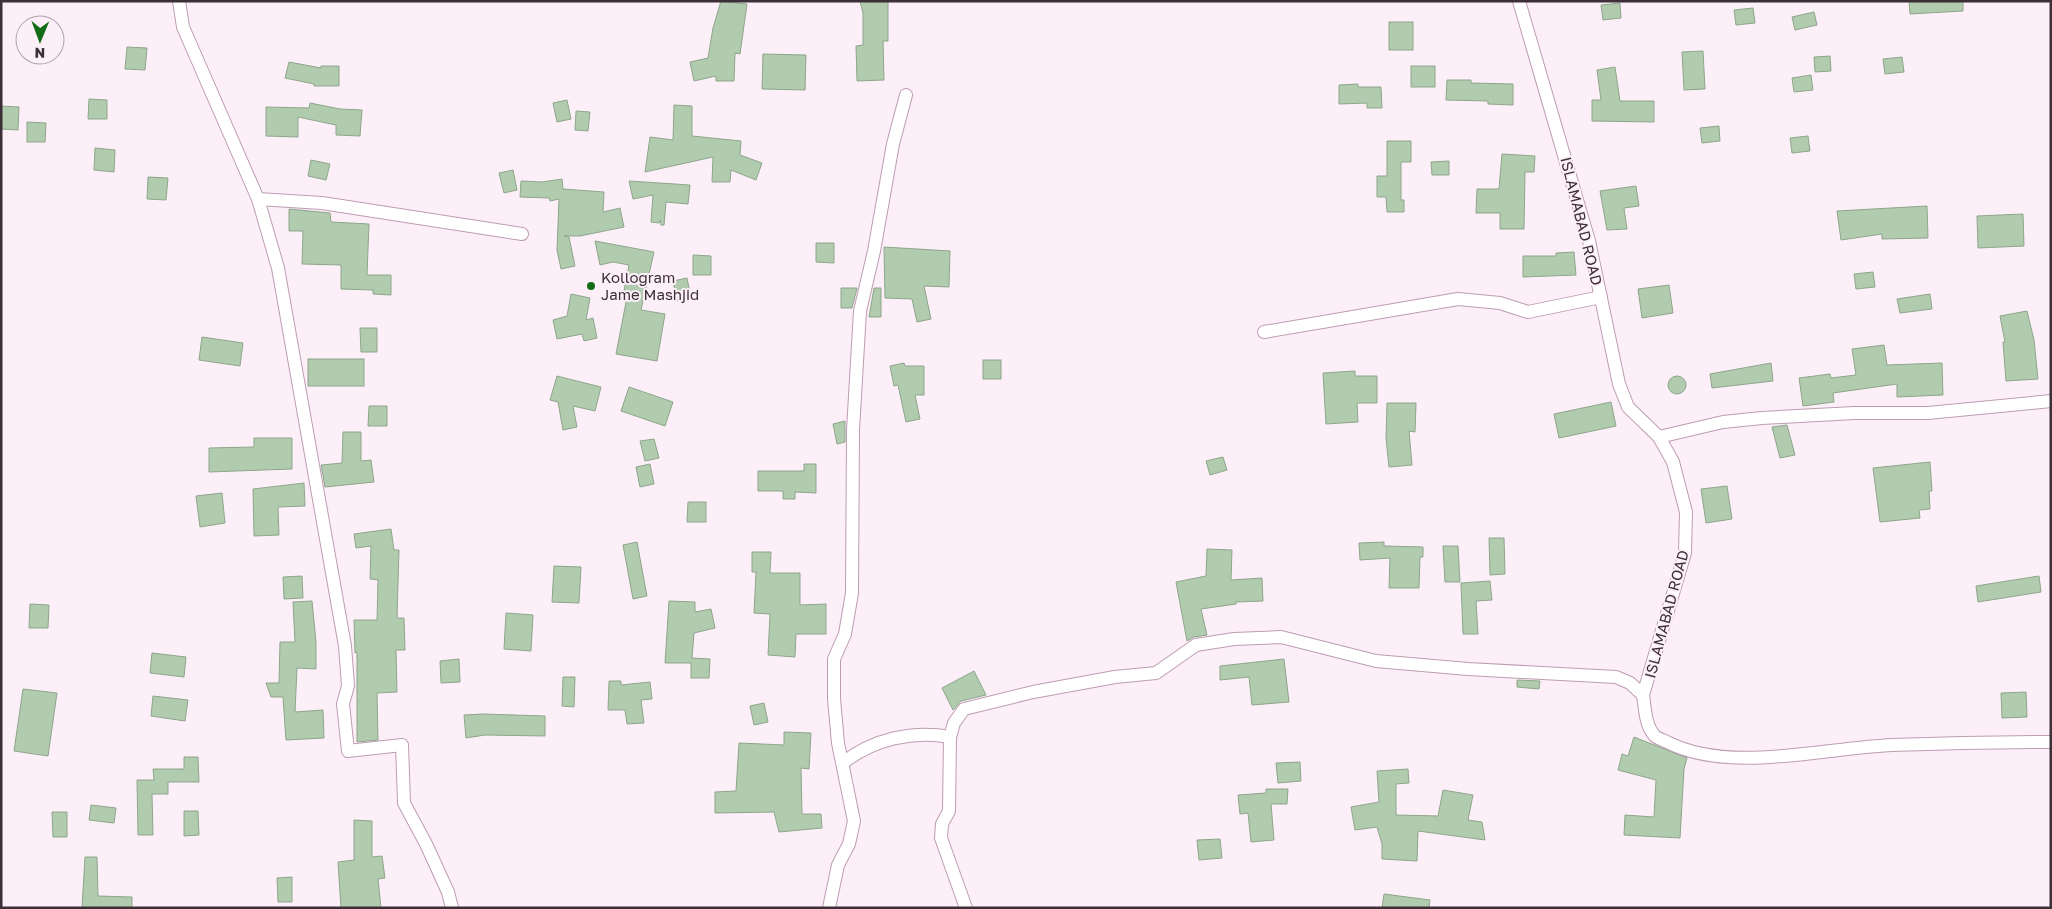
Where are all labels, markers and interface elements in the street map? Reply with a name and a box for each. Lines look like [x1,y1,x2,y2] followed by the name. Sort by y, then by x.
[15,15,65,65] north arrow
[34,45,45,62] text: N
[1557,155,1607,287] street label: ISLAMABAD ROAD
[601,268,699,303] place label: Kollogram Jame Mashjid
[585,280,597,292] marker: Kollogram Jame Mashjid
[1640,548,1692,680] street label: ISLAMABAD ROAD

